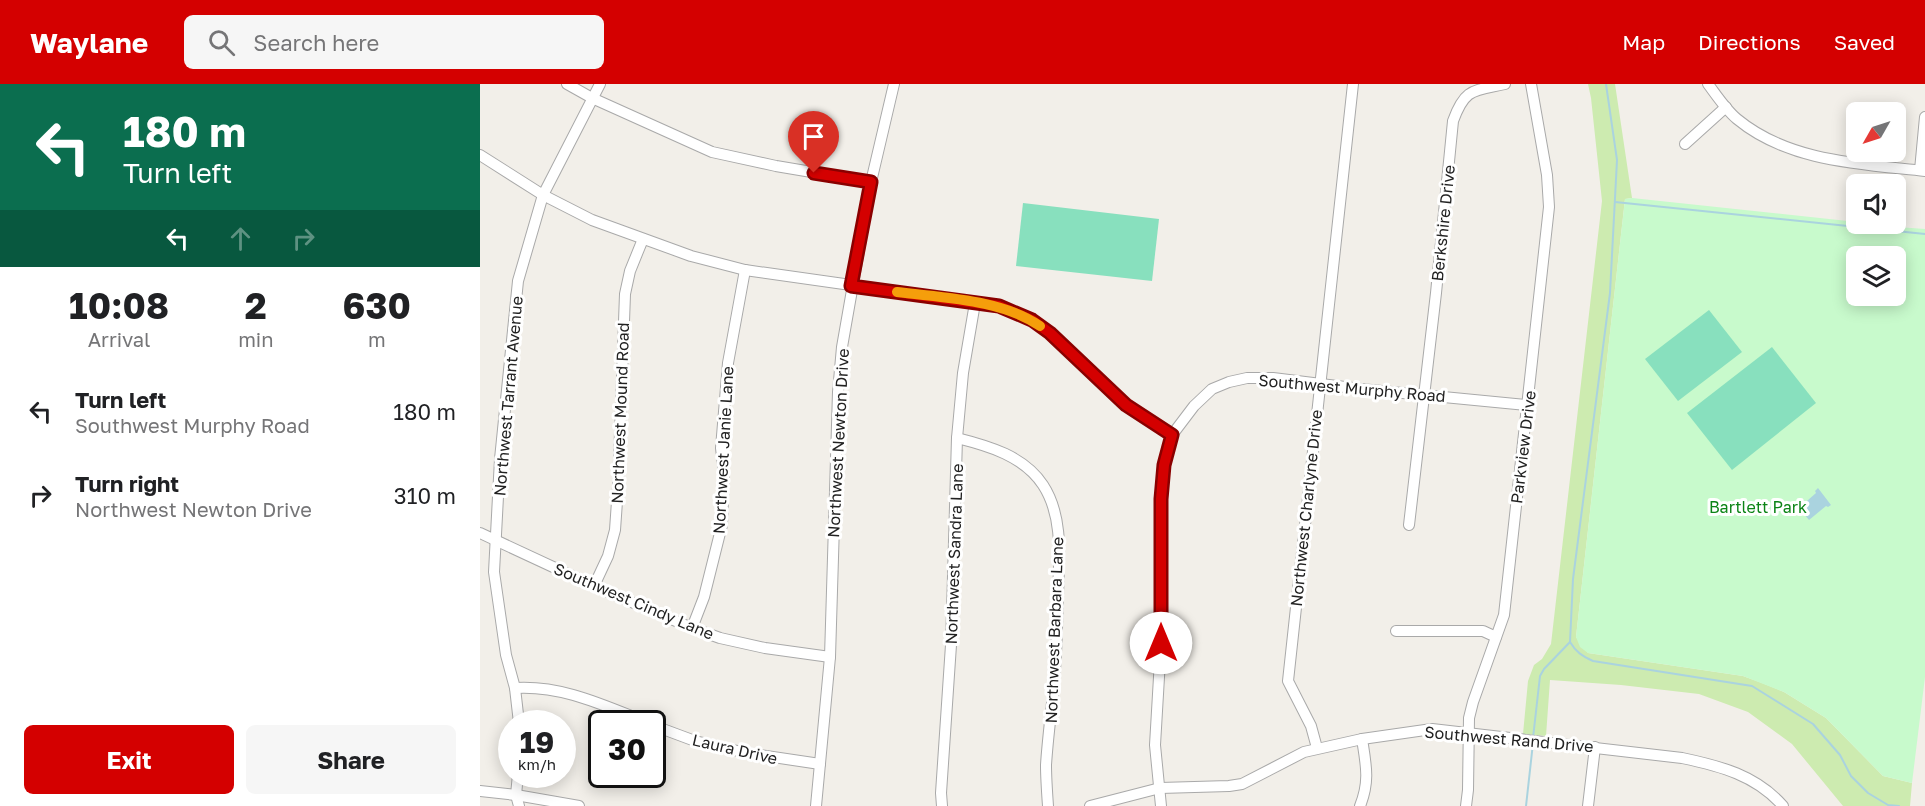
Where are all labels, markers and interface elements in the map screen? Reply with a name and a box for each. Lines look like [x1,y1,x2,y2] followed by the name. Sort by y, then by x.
[184,15,604,69] search box
[30,26,148,59] text: Waylane
[205,26,238,59] icon: search
[253,29,379,56] text: Search here
[1622,29,1665,55] text: Map
[1698,29,1801,55] text: Directions
[1834,29,1895,55] text: Saved
[1846,102,1906,162] north arrow
[1846,102,1906,306] map controls
[123,106,246,156] text: 180 m
[24,108,102,186] icon: left
[788,111,839,173] pin
[797,120,830,153] icon: arrive
[123,157,232,189] text: Turn left
[1427,164,1459,282] street label: Berkshire Drive
[1846,174,1906,234] button: sound
[161,222,194,255] icon: left
[224,222,257,255] icon: ahead
[287,222,320,255] icon: right
[1846,246,1906,306] button: layers
[69,284,169,327] text: 10:08
[245,284,267,327] text: 2
[343,284,411,327] text: 630
[489,295,527,497] street label: Northwest Tarrant Avenue
[607,322,633,504] street label: Northwest Mound Road
[88,327,150,351] text: Arrival
[238,327,274,351] text: min
[368,327,386,351] text: m
[823,348,853,538] street label: Northwest Newton Drive
[709,366,737,534] street label: Northwest Janie Lane
[1258,370,1446,406] street label: Southwest Murphy Road
[75,386,166,413] text: Turn left
[1506,389,1540,505] street label: Parkview Drive
[24,395,57,428] icon: left
[393,398,456,425] text: 180 m
[1286,409,1326,607] street label: Northwest Charlyne Drive
[75,413,310,437] text: Southwest Murphy Road
[941,463,967,645] street label: Northwest Sandra Lane
[75,470,179,497] text: Turn right
[24,479,57,512] icon: right
[394,482,456,509] text: 310 m
[75,497,312,521] text: Northwest Newton Drive
[1709,497,1807,517] park label: Bartlett Park
[1041,536,1067,724] street label: Northwest Barbara Lane
[551,558,717,644] street label: Southwest Cindy Lane
[1129,611,1193,675] position arrow
[588,710,666,788] speed limit sign: 30
[1424,722,1594,756] street label: Southwest Rand Drive
[520,724,554,760] text: 19
[24,725,234,794] button: Exit
[246,725,456,794] button: Share
[690,729,780,769] street label: Laura Drive
[518,755,556,773] text: km/h

